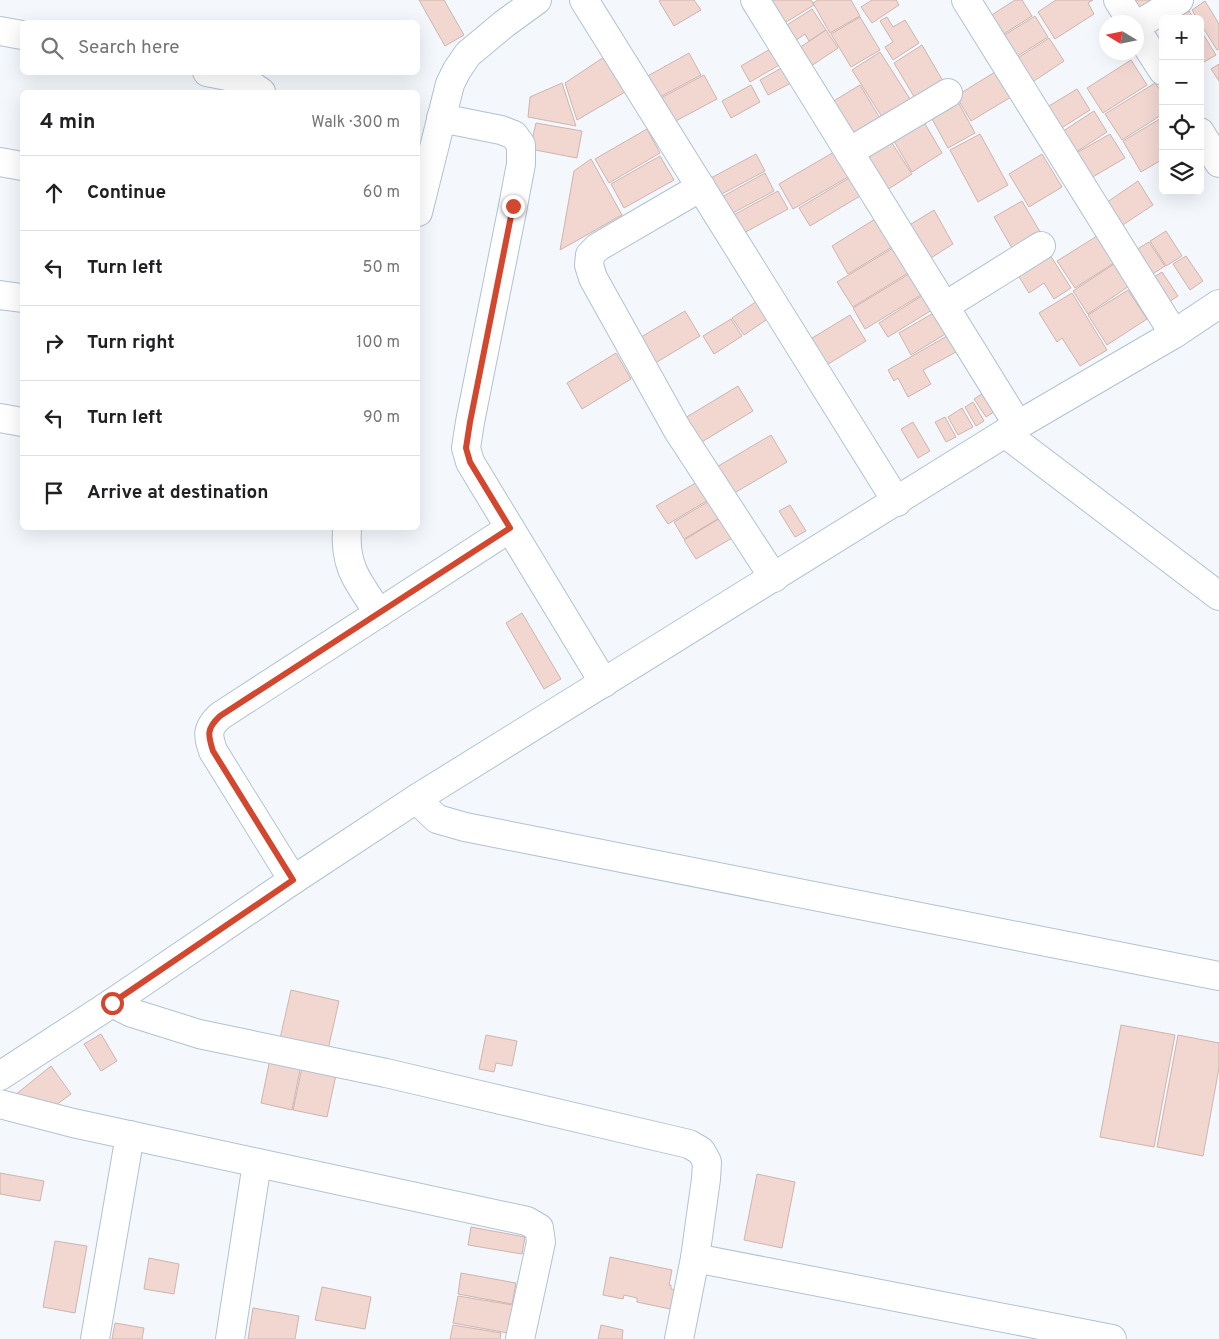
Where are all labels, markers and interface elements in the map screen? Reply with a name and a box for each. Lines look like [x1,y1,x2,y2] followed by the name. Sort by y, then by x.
[1099,15,1144,60] north arrow
[1159,15,1204,195] map controls
[1159,15,1204,60] button: +
[20,20,420,75] search box
[38,34,66,62] icon: search
[78,36,180,60] text: Search here
[1159,60,1204,105] button: −
[1159,105,1204,150] button: locate
[40,109,96,136] text: 4 min
[311,113,400,133] text: Walk · 300 m
[1159,150,1204,195] button: layers
[40,179,68,207] icon: ahead
[87,181,166,205] text: Continue
[363,183,400,203] text: 60 m
[502,195,525,218] route end
[40,254,68,282] icon: left
[87,256,163,280] text: Turn left
[363,258,400,278] text: 50 m
[40,329,68,357] icon: right
[87,331,175,355] text: Turn right
[356,333,400,353] text: 100 m
[40,404,68,432] icon: left
[87,406,163,430] text: Turn left
[363,408,400,428] text: 90 m
[40,479,68,507] icon: arrive
[87,481,268,505] text: Arrive at destination
[101,992,124,1015] route start

